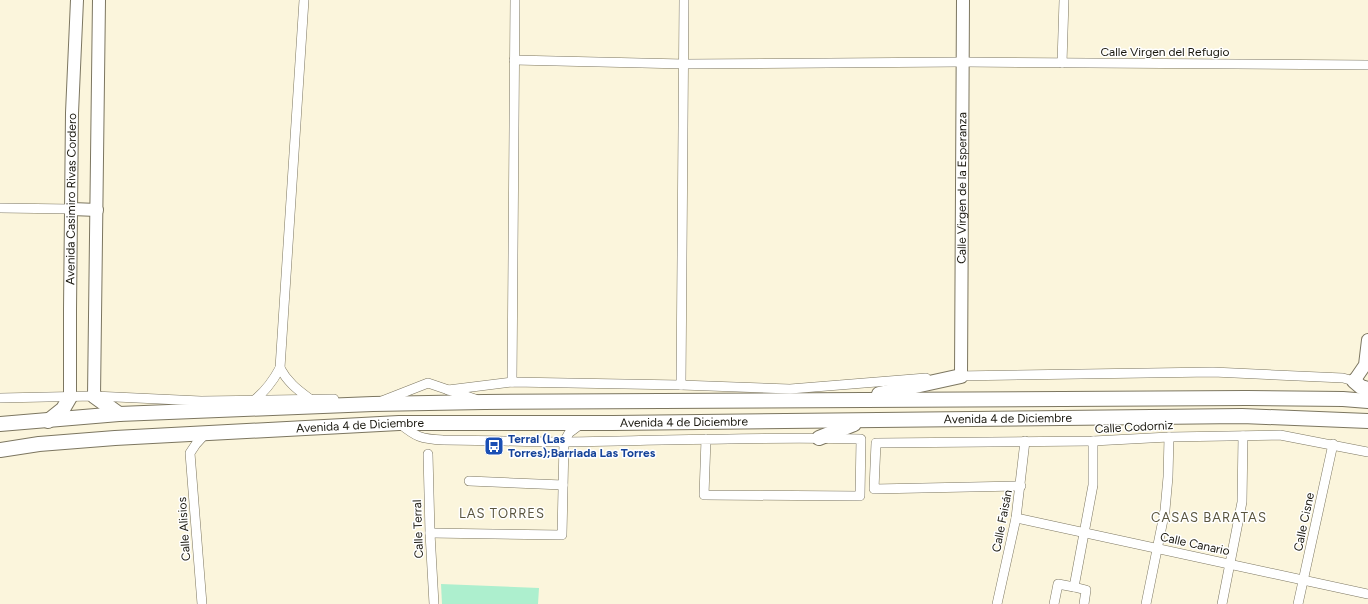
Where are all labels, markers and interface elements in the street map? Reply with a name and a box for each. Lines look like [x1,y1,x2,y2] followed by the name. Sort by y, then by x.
[1100,45,1230,59] street label: Calle Virgen del Refugio
[955,112,969,264] street label: Calle Virgen de la Esperanza
[63,113,79,285] street label: Avenida Casimiro Rivas Cordero
[944,411,1072,426] street label: Avenida 4 de Diciembre
[620,414,748,430] street label: Avenida 4 de Diciembre
[296,416,424,435] street label: Avenida 4 de Diciembre
[1094,418,1174,436] street label: Calle Codorniz
[508,432,656,460] place label: Terral (Las Torres);Barriada Las Torres
[483,435,505,457] bus stop icon: Terral (Las Torres);Barriada Las Torres
[989,488,1015,553] street label: Calle Faisán
[1291,491,1317,553] street label: Calle Cisne
[175,496,193,561] street label: Calle Alisios
[410,499,426,559] street label: Calle Terral
[459,506,545,521] district label: LAS TORRES
[1151,510,1267,525] district label: CASAS BARATAS
[1159,530,1231,558] street label: Calle Canario

